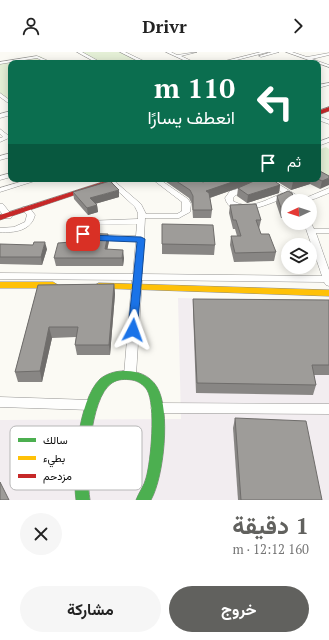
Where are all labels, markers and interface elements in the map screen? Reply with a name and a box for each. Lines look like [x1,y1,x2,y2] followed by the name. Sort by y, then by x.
[142,14,187,38] text: Drivr
[20,15,42,37] icon: person
[287,15,309,37] icon: forward
[154,69,235,106] text: 110 m
[249,76,301,128] icon: left
[148,105,235,129] text: انعطف يسارًا
[287,151,301,171] text: ثم
[257,152,279,174] icon: arrive
[281,194,317,230] north arrow
[281,194,317,274] map controls
[66,217,100,251] pin
[72,223,94,245] icon: arrive
[281,238,317,274] button: layers
[112,309,154,351] position arrow
[10,426,142,490] legend
[43,433,68,447] text: سالك
[43,451,65,468] text: بطيء
[43,469,72,484] text: مزدحم
[232,509,309,541] text: 1 دقيقة
[20,513,62,555] button: close
[232,540,309,558] text: 160 m · 12:12
[20,586,161,632] button: مشاركة
[169,586,309,632] button: خروج

